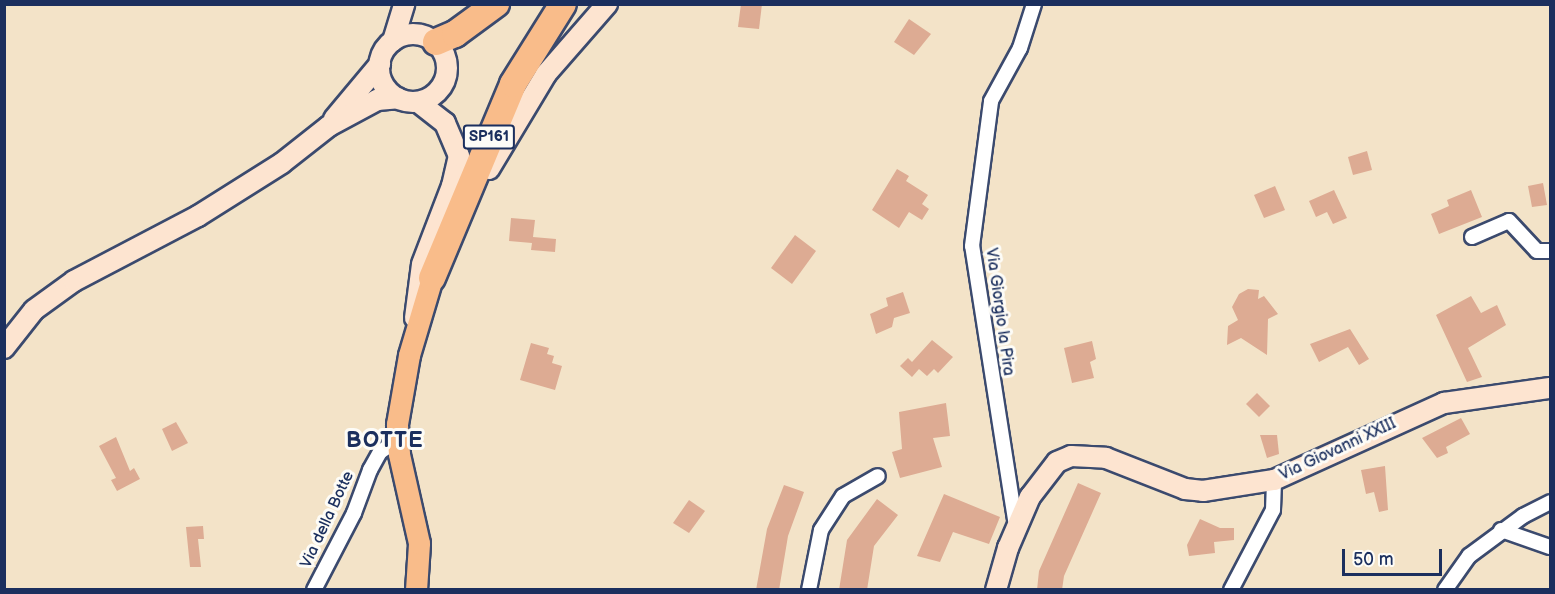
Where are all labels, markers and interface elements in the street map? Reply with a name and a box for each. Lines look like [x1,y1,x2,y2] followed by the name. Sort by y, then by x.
[462,125,516,149] road number: SP161
[981,247,1017,377] street label: Via Giorgio la Pira
[1276,414,1400,486] street label: Via Giovanni XXIII
[346,428,424,454] district label: BOTTE
[297,468,359,572] street label: Via della Botte
[1345,537,1446,575] scale bar
[1353,549,1394,570] text: 50 m

